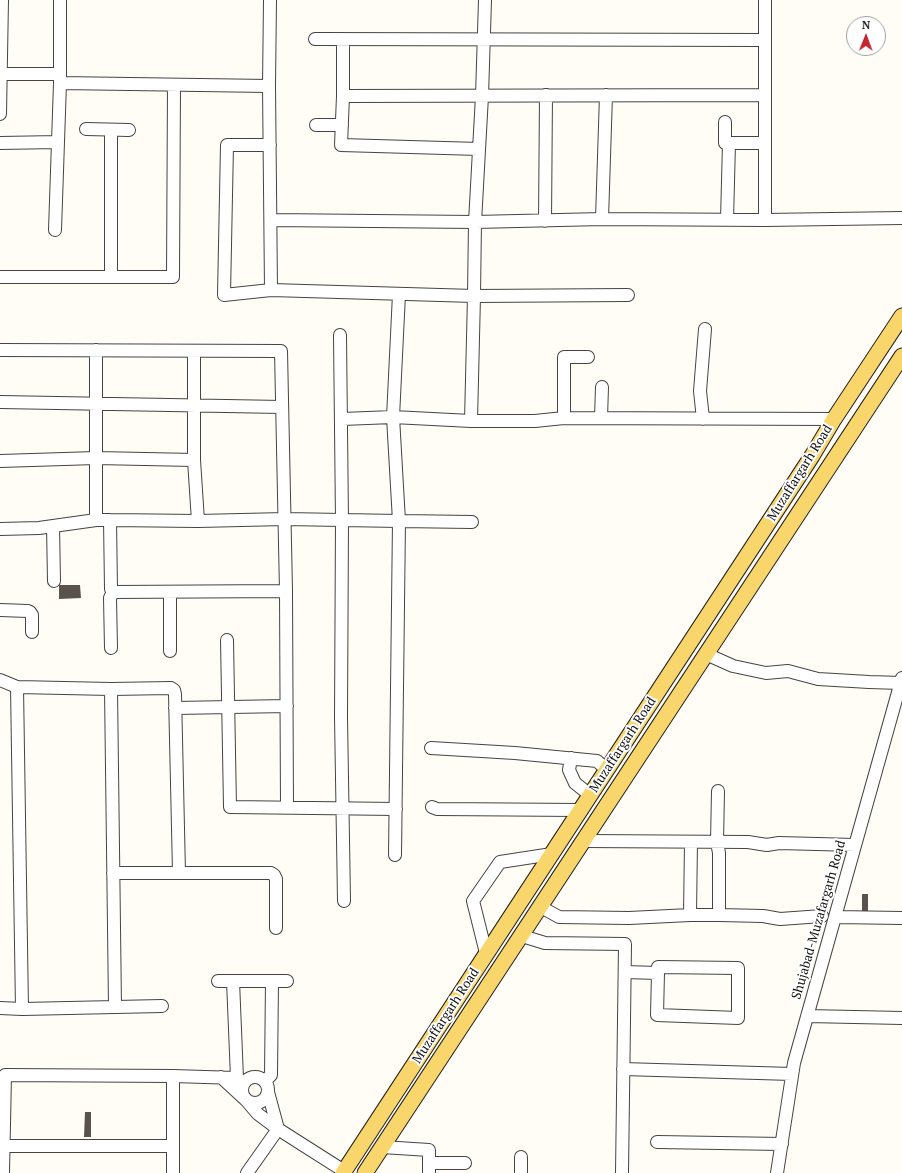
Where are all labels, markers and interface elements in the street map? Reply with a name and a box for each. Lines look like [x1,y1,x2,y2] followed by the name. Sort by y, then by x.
[846,16,886,56] north arrow
[862,18,870,32] text: N
[764,422,836,524] street label: Muzaffargarh Road
[586,695,660,795] street label: Muzaffargarh Road
[789,839,849,1001] street label: Shujabad-Muzafargarh Road
[409,966,483,1066] street label: Muzaffargarh Road

